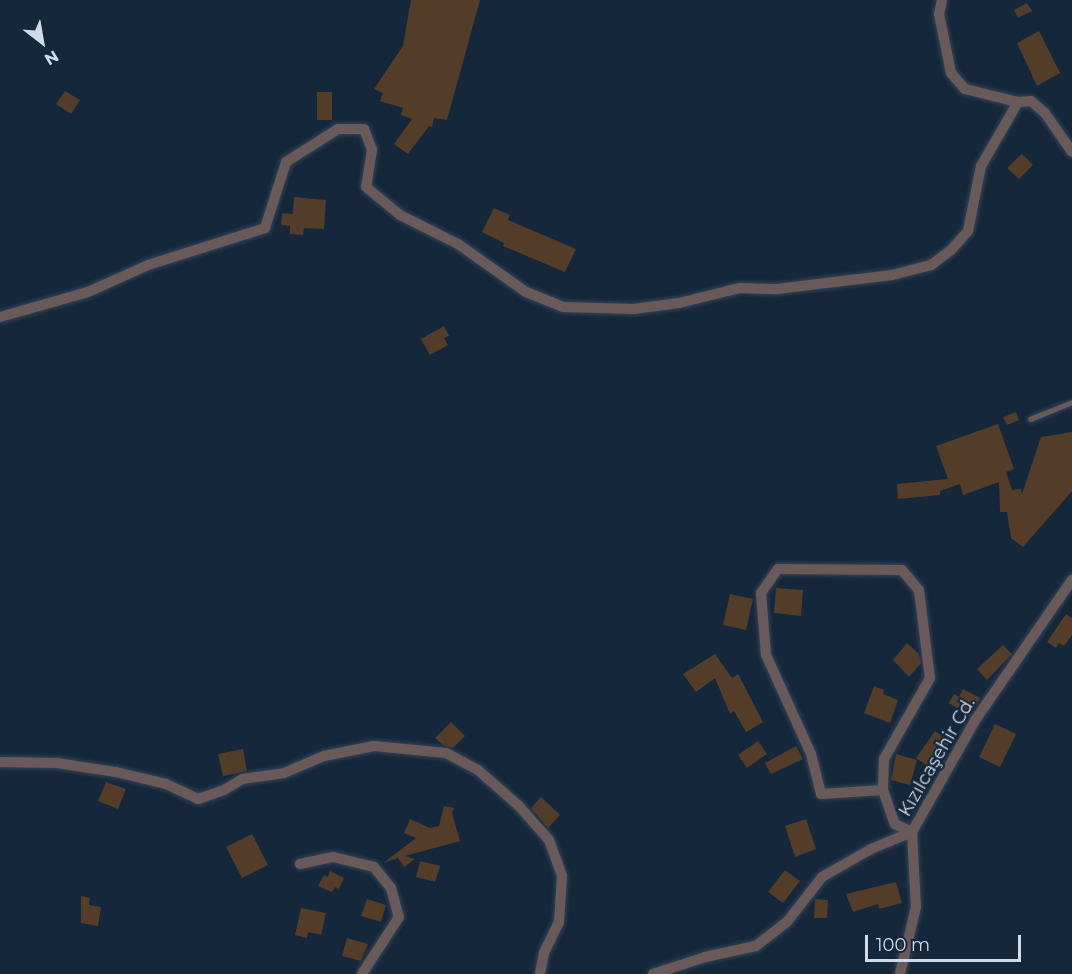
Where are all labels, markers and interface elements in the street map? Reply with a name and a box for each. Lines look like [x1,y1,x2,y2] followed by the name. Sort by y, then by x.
[12,12,72,72] north arrow
[41,46,62,69] text: N
[894,694,980,820] street label: Kızılcaşehir Cd.
[868,923,1024,961] scale bar
[876,934,930,956] text: 100 m

